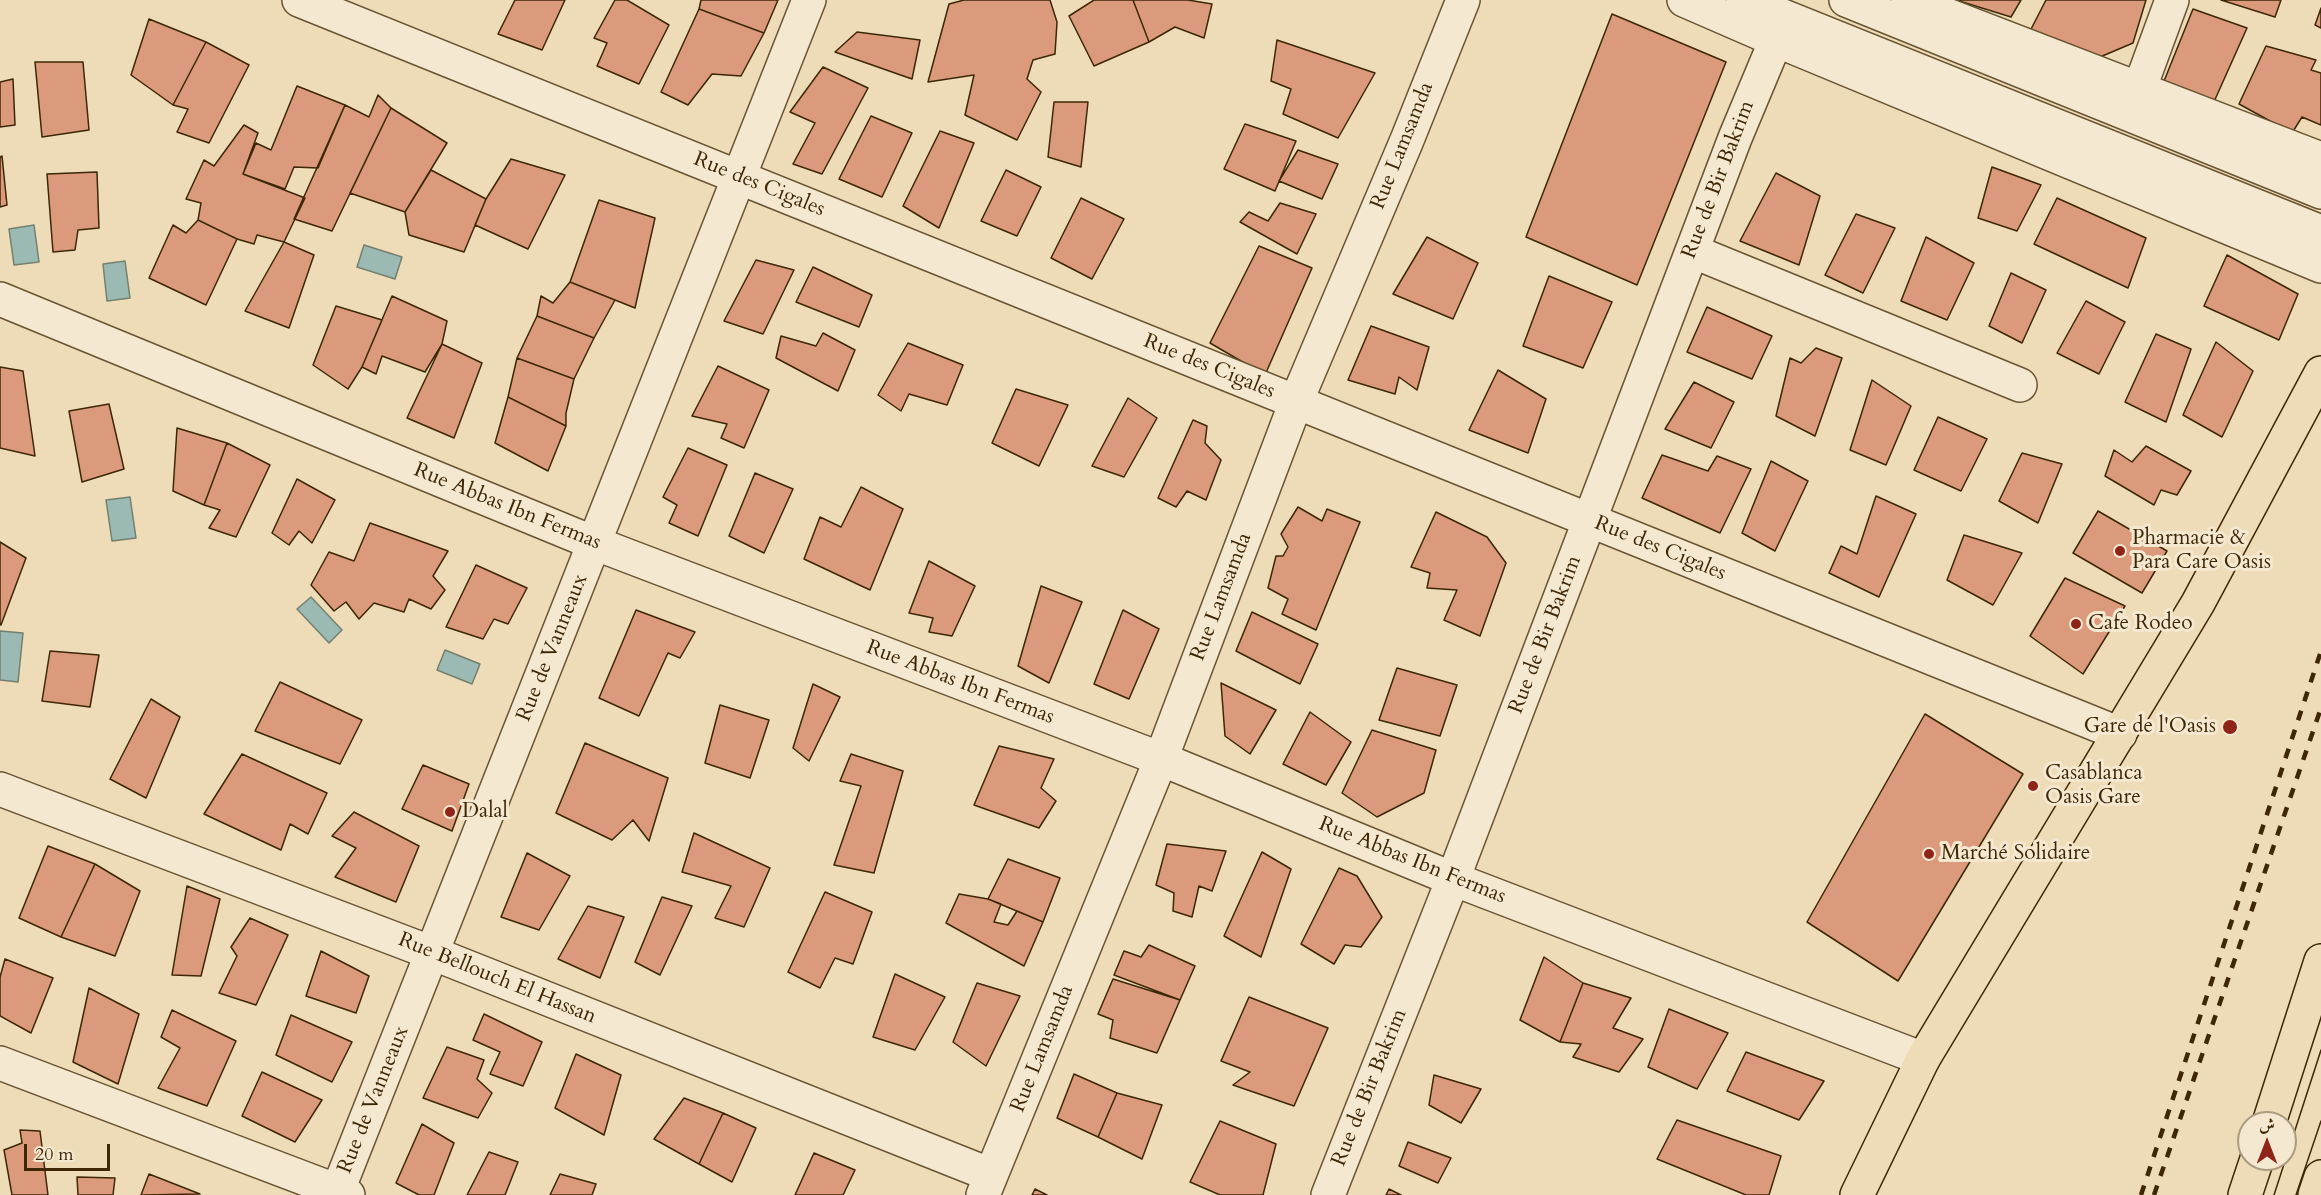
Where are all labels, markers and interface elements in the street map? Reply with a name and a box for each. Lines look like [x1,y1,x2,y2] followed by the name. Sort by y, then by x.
[1366,79,1440,213] street label: Rue Lamsamda
[1677,98,1761,262] street label: Rue de Bir Bakrim
[690,147,828,223] street label: Rue des Cigales
[1140,329,1278,405] street label: Rue des Cigales
[410,458,604,556] street label: Rue Abbas Ibn Fermas
[1591,511,1729,587] street label: Rue des Cigales
[2132,526,2271,576] place label: Pharmacie & Para Care Oasis
[1186,530,1258,664] street label: Rue Lamsamda
[2113,544,2127,558] marker: Pharmacie & Para Care Oasis
[1504,553,1588,717] street label: Rue de Bir Bakrim
[512,571,594,725] street label: Rue de Vanneaux
[2088,611,2193,637] place label: Cafe Rodeo
[2069,617,2083,631] marker: Cafe Rodeo
[862,635,1058,731] street label: Rue Abbas Ibn Fermas
[2084,714,2216,740] place label: Gare de l'Oasis
[2221,718,2239,736] marker: Gare de l'Oasis
[2045,761,2143,811] place label: Casablanca Oasis Gare
[2026,779,2040,793] marker: Casablanca Oasis Gare
[462,799,508,825] place label: Dalal
[443,805,457,819] marker: Dalal
[1315,812,1509,910] street label: Rue Abbas Ibn Fermas
[1941,841,2090,867] place label: Marché Solidaire
[1922,847,1936,861] marker: Marché Solidaire
[394,928,600,1030] street label: Rue Bellouch El Hassan
[1006,982,1080,1116] street label: Rue Lamsamda
[1327,1006,1413,1170] street label: Rue de Bir Bakrim
[333,1023,415,1177] street label: Rue de Vanneaux
[2237,1111,2297,1171] north arrow
[2259,1114,2275,1136] text: ش
[27,1132,112,1170] scale bar
[35,1142,74,1167] text: 20 m

